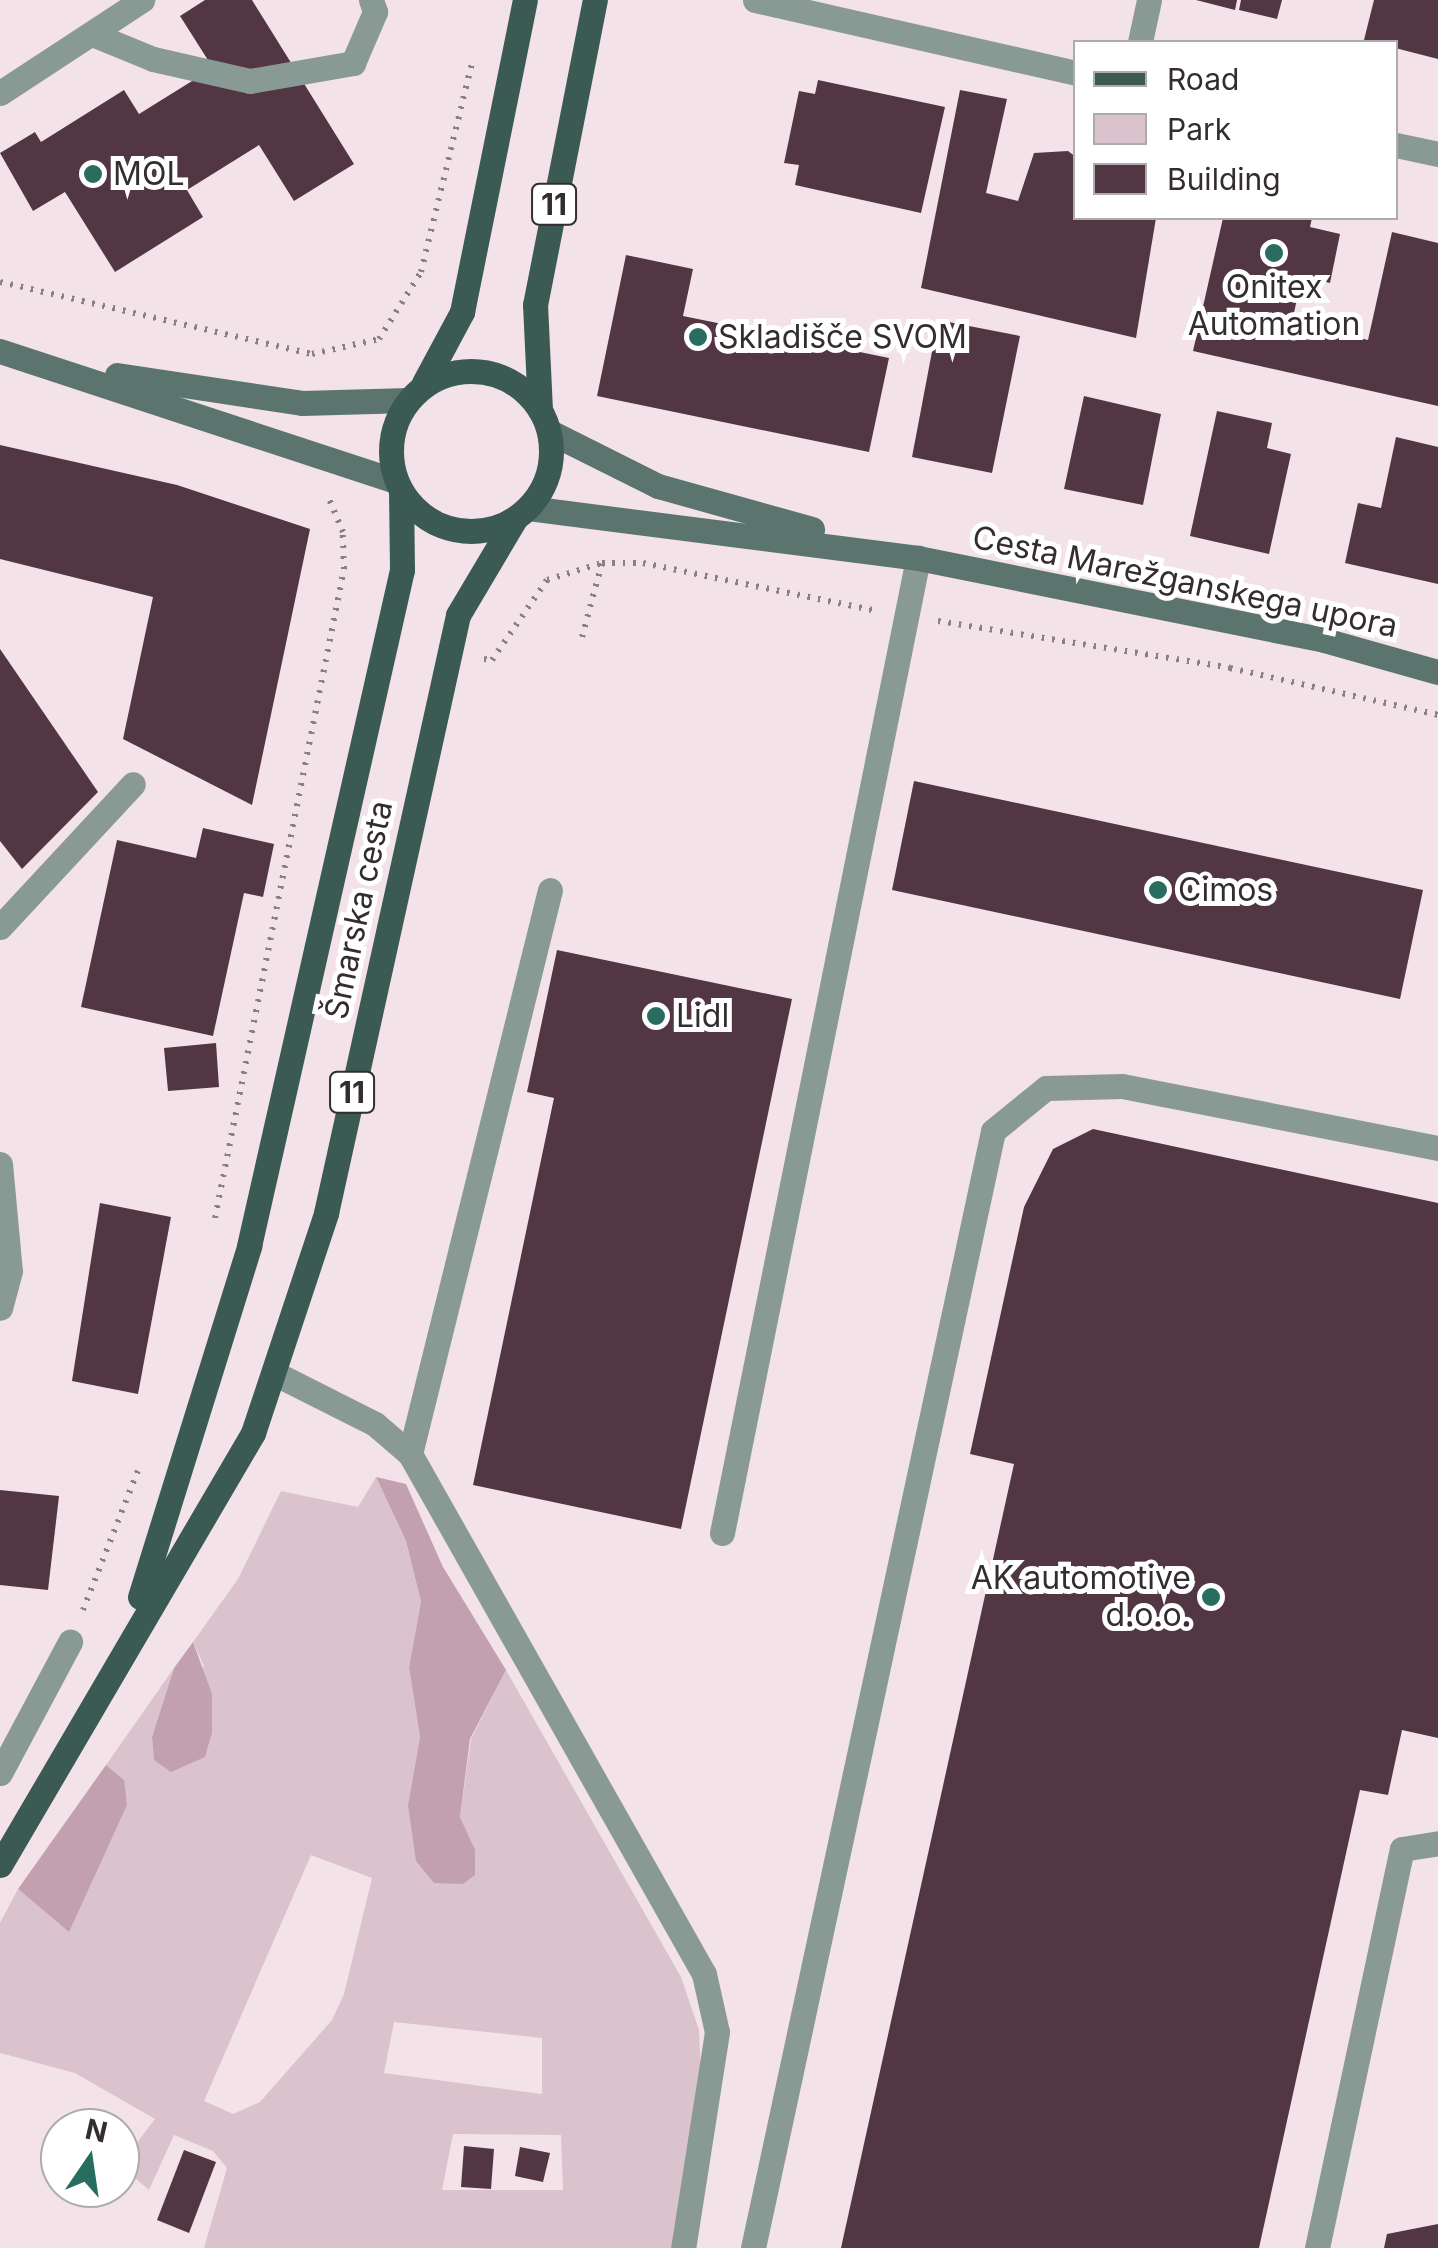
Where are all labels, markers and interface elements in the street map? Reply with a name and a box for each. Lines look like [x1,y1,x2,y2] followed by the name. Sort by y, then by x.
[1073,40,1398,220] legend
[1167,61,1239,97] text: Road
[1167,111,1231,147] text: Park
[113,155,184,193] place label: MOL
[1167,161,1281,197] text: Building
[82,163,104,185] marker: MOL
[529,179,579,229] road number: 11
[1263,242,1285,264] marker: Onitex Automation
[1188,269,1360,344] place label: Onitex Automation
[718,318,967,356] place label: Skladišče SVOM
[687,326,709,348] marker: Skladišče SVOM
[969,518,1401,646] street label: Cesta Marežganskega upora
[317,797,401,1023] street label: Šmarska cesta
[1178,871,1273,909] place label: Cimos
[1147,879,1169,901] marker: Cimos
[676,997,729,1035] place label: Lidl
[645,1005,667,1027] marker: Lidl
[327,1067,377,1117] road number: 11
[971,1560,1191,1635] place label: AK automotive d.o.o.
[1200,1586,1222,1608] marker: AK automotive d.o.o.
[40,2108,140,2208] north arrow
[82,2112,111,2150] text: N

